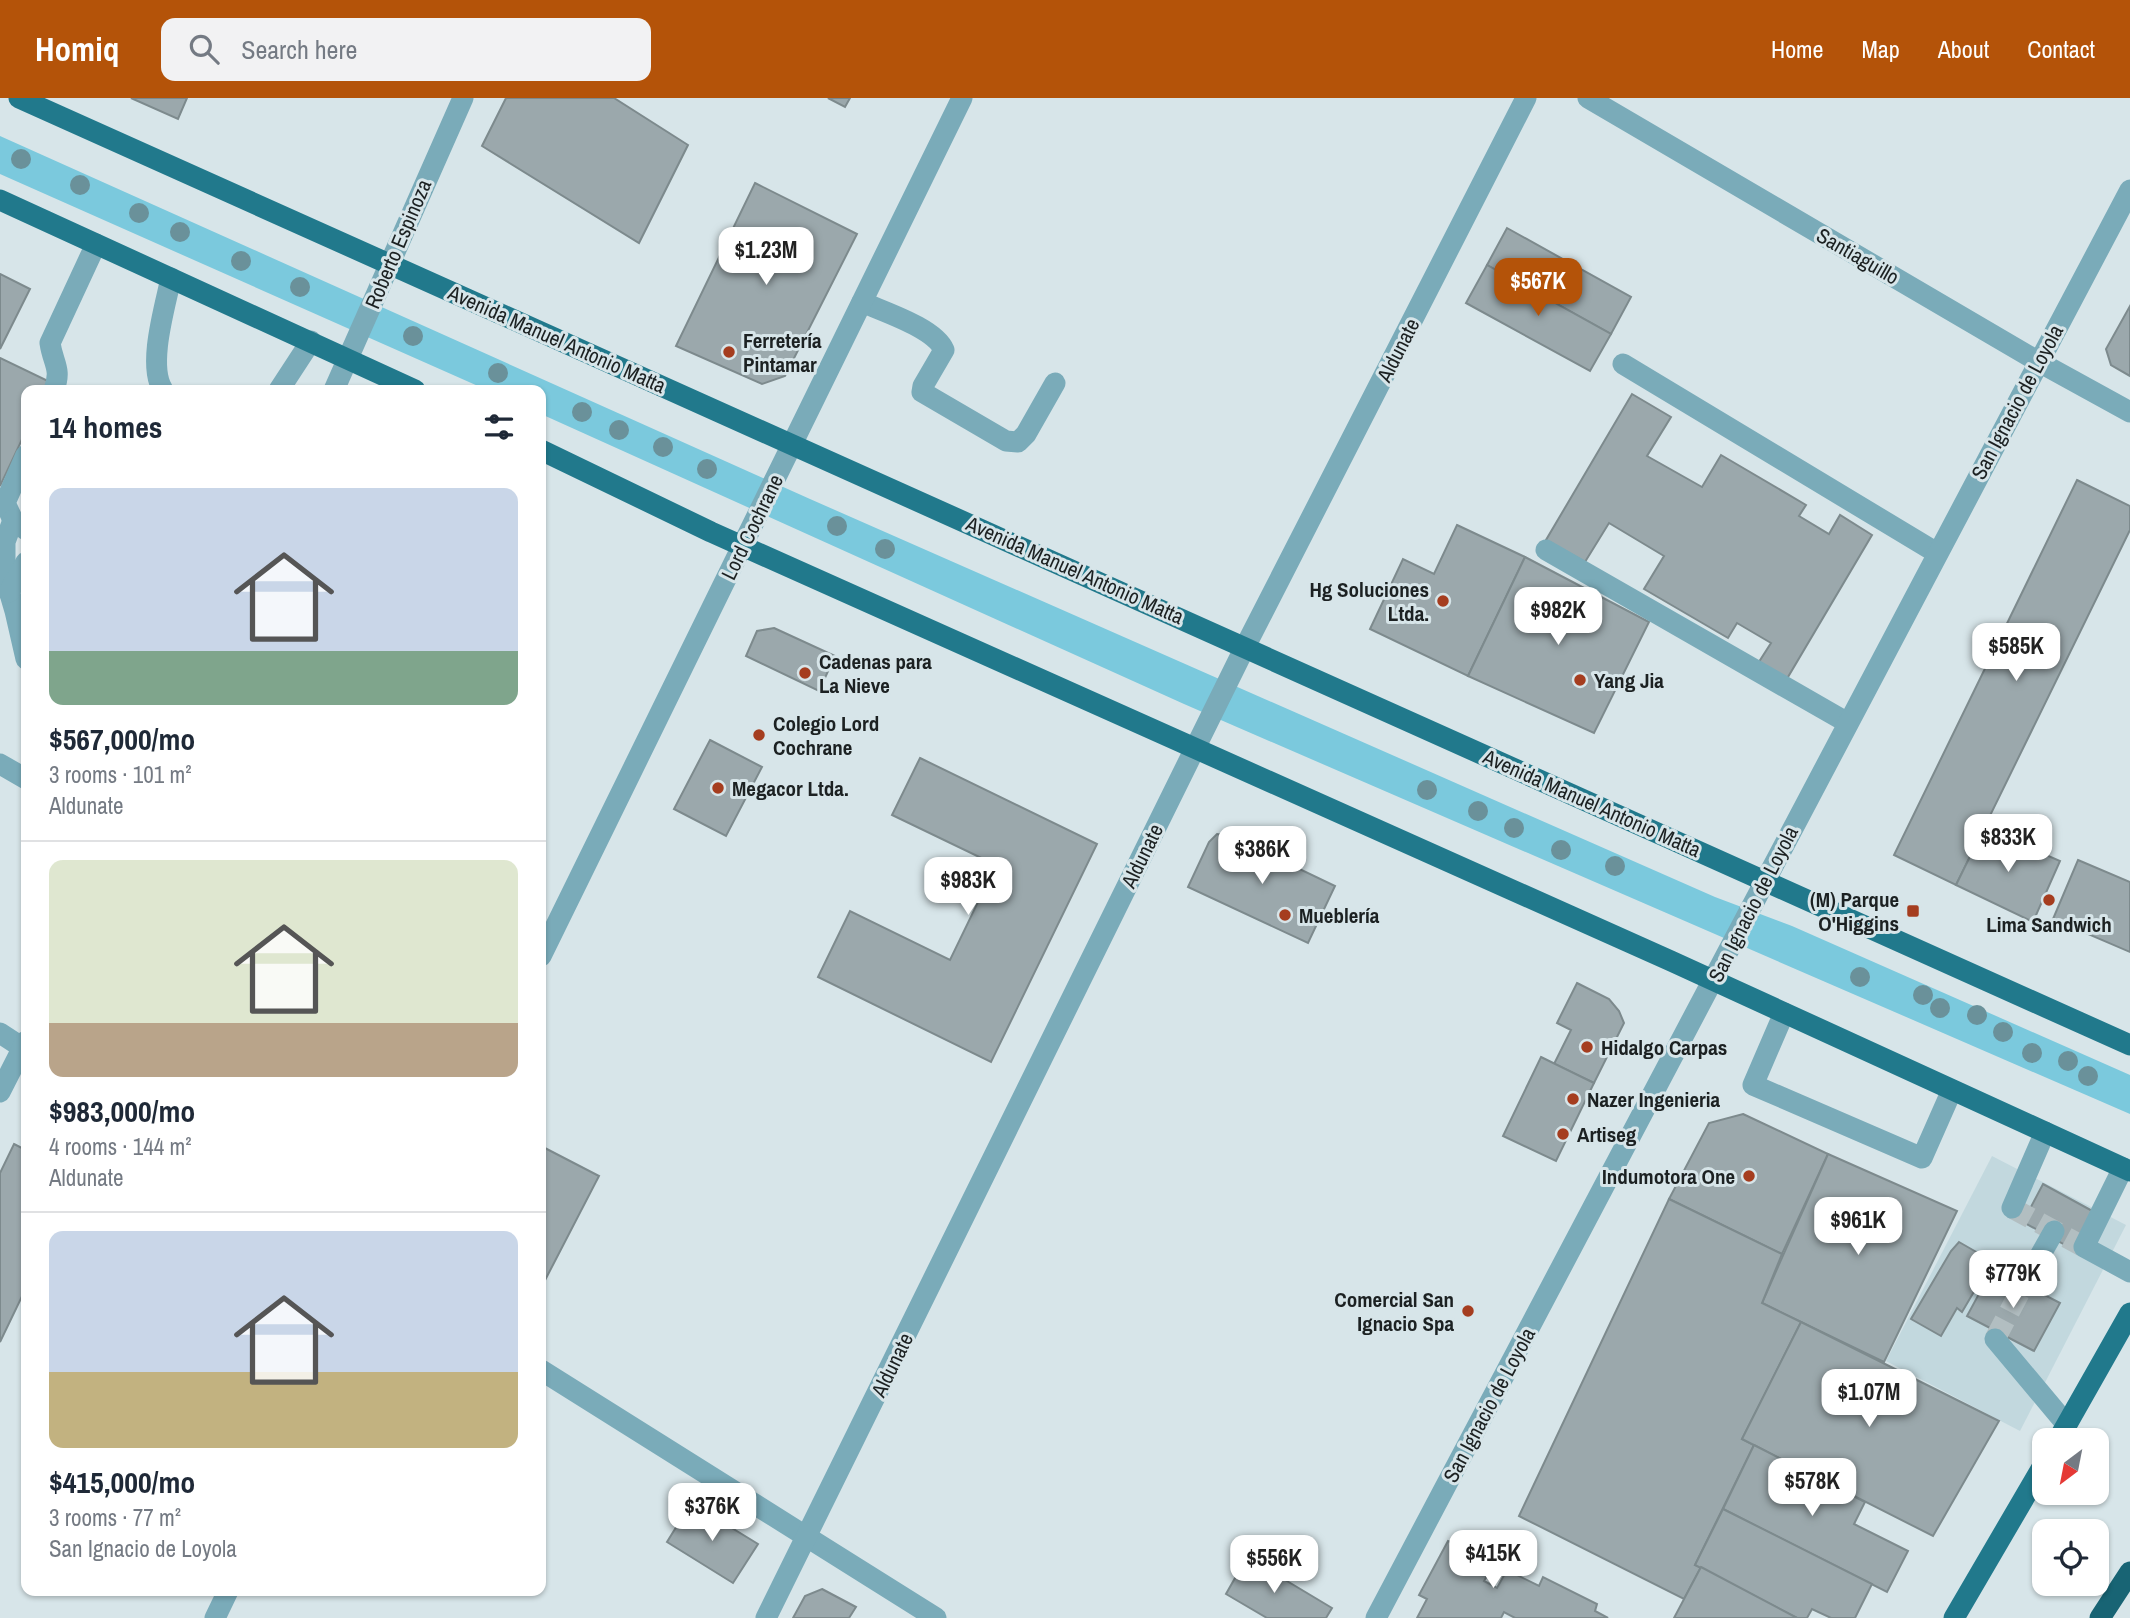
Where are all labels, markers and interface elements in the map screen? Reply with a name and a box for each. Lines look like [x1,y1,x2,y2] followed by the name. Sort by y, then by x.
[161,18,651,81] search box
[35,27,119,71] text: Homiq
[185,30,223,68] icon: search
[241,32,357,67] text: Search here
[1771,33,1823,65] text: Home
[1861,33,1900,65] text: Map
[1938,33,1989,65] text: About
[2027,33,2095,65] text: Contact
[358,175,438,313] street label: Roberto Espinoza
[1811,221,1905,291] street label: Santiaguillo
[709,228,823,287] pin: $1.23M
[735,234,797,265] text: $1.23M
[1489,258,1587,318] pin: $567K
[1510,265,1566,296] text: $567K
[443,278,671,400] street label: Avenida Manuel Antonio Matta
[1369,313,1426,388] street label: Aldunate
[1964,319,2070,484] street label: San Ignacio de Loyola
[743,326,822,379] place label: Ferretería Pintamar
[721,344,737,360] marker: Ferretería Pintamar
[49,407,163,447] text: 14 homes
[480,408,518,446] icon: filters
[714,469,790,585] street label: Lord Cochrane
[961,509,1189,631] street label: Avenida Manuel Antonio Matta
[221,534,347,660] icon: home
[1309,575,1429,628] place label: Hg Soluciones Ltda.
[1509,588,1607,647] pin: $982K
[1435,593,1451,609] marker: Hg Soluciones Ltda.
[1530,594,1586,625] text: $982K
[1967,624,2065,683] pin: $585K
[1988,630,2044,661] text: $585K
[819,647,932,700] place label: Cadenas para La Nieve
[797,665,813,681] marker: Cadenas para La Nieve
[1594,666,1664,695] place label: Yang Jia
[1572,672,1588,688] marker: Yang Jia
[773,709,879,762] place label: Colegio Lord Cochrane
[49,719,195,759] text: $567,000/mo
[751,727,767,743] marker: Colegio Lord Cochrane
[1478,742,1706,864] street label: Avenida Manuel Antonio Matta
[49,759,192,790] text: 3 rooms · 101 m²
[732,774,849,803] place label: Megacor Ltda.
[710,780,726,796] marker: Megacor Ltda.
[49,790,123,821] text: Aldunate
[1959,814,2057,874] pin: $833K
[1114,819,1170,894] street label: Aldunate
[1701,821,1805,987] street label: San Ignacio de Loyola
[1980,821,2036,852] text: $833K
[1213,826,1311,886] pin: $386K
[1234,833,1290,864] text: $386K
[919,858,1017,917] pin: $983K
[940,864,996,895] text: $983K
[1810,885,1899,938] place label: (M) Parque O'Higgins
[2041,892,2057,908] marker: Lima Sandwich
[1299,901,1380,930] place label: Mueblería
[1905,903,1921,919] marker: (M) Parque O'Higgins
[221,906,347,1032] icon: home
[1277,907,1293,923] marker: Mueblería
[1986,910,2112,939] place label: Lima Sandwich
[1601,1033,1727,1062] place label: Hidalgo Carpas
[1579,1039,1595,1055] marker: Hidalgo Carpas
[1587,1085,1720,1114] place label: Nazer Ingenieria
[49,1091,195,1131] text: $983,000/mo
[1565,1091,1581,1107] marker: Nazer Ingenieria
[1577,1120,1637,1149] place label: Artiseg
[1555,1126,1571,1142] marker: Artiseg
[49,1131,192,1162] text: 4 rooms · 144 m²
[49,1162,123,1193] text: Aldunate
[1602,1162,1735,1191] place label: Indumotora One
[1741,1168,1757,1184] marker: Indumotora One
[1809,1198,1907,1257] pin: $961K
[1830,1204,1886,1235] text: $961K
[1964,1250,2062,1310] pin: $779K
[1985,1257,2041,1288] text: $779K
[221,1277,347,1403] icon: home
[1334,1285,1454,1338] place label: Comercial San Ignacio Spa
[1460,1303,1476,1319] marker: Comercial San Ignacio Spa
[1436,1322,1542,1487] street label: San Ignacio de Loyola
[864,1328,920,1403] street label: Aldunate
[1812,1370,1926,1429] pin: $1.07M
[1838,1376,1900,1407] text: $1.07M
[2032,1428,2109,1505] north arrow
[2032,1428,2109,1596] map controls
[1763,1458,1861,1518] pin: $578K
[49,1462,195,1502] text: $415,000/mo
[1784,1465,1840,1496] text: $578K
[663,1484,761,1543] pin: $376K
[684,1490,740,1521] text: $376K
[49,1502,181,1533] text: 3 rooms · 77 m²
[2032,1519,2109,1596] button: locate
[1444,1530,1542,1590] pin: $415K
[49,1533,237,1564] text: San Ignacio de Loyola
[1225,1536,1323,1595] pin: $556K
[1465,1537,1521,1568] text: $415K
[1246,1542,1302,1573] text: $556K

